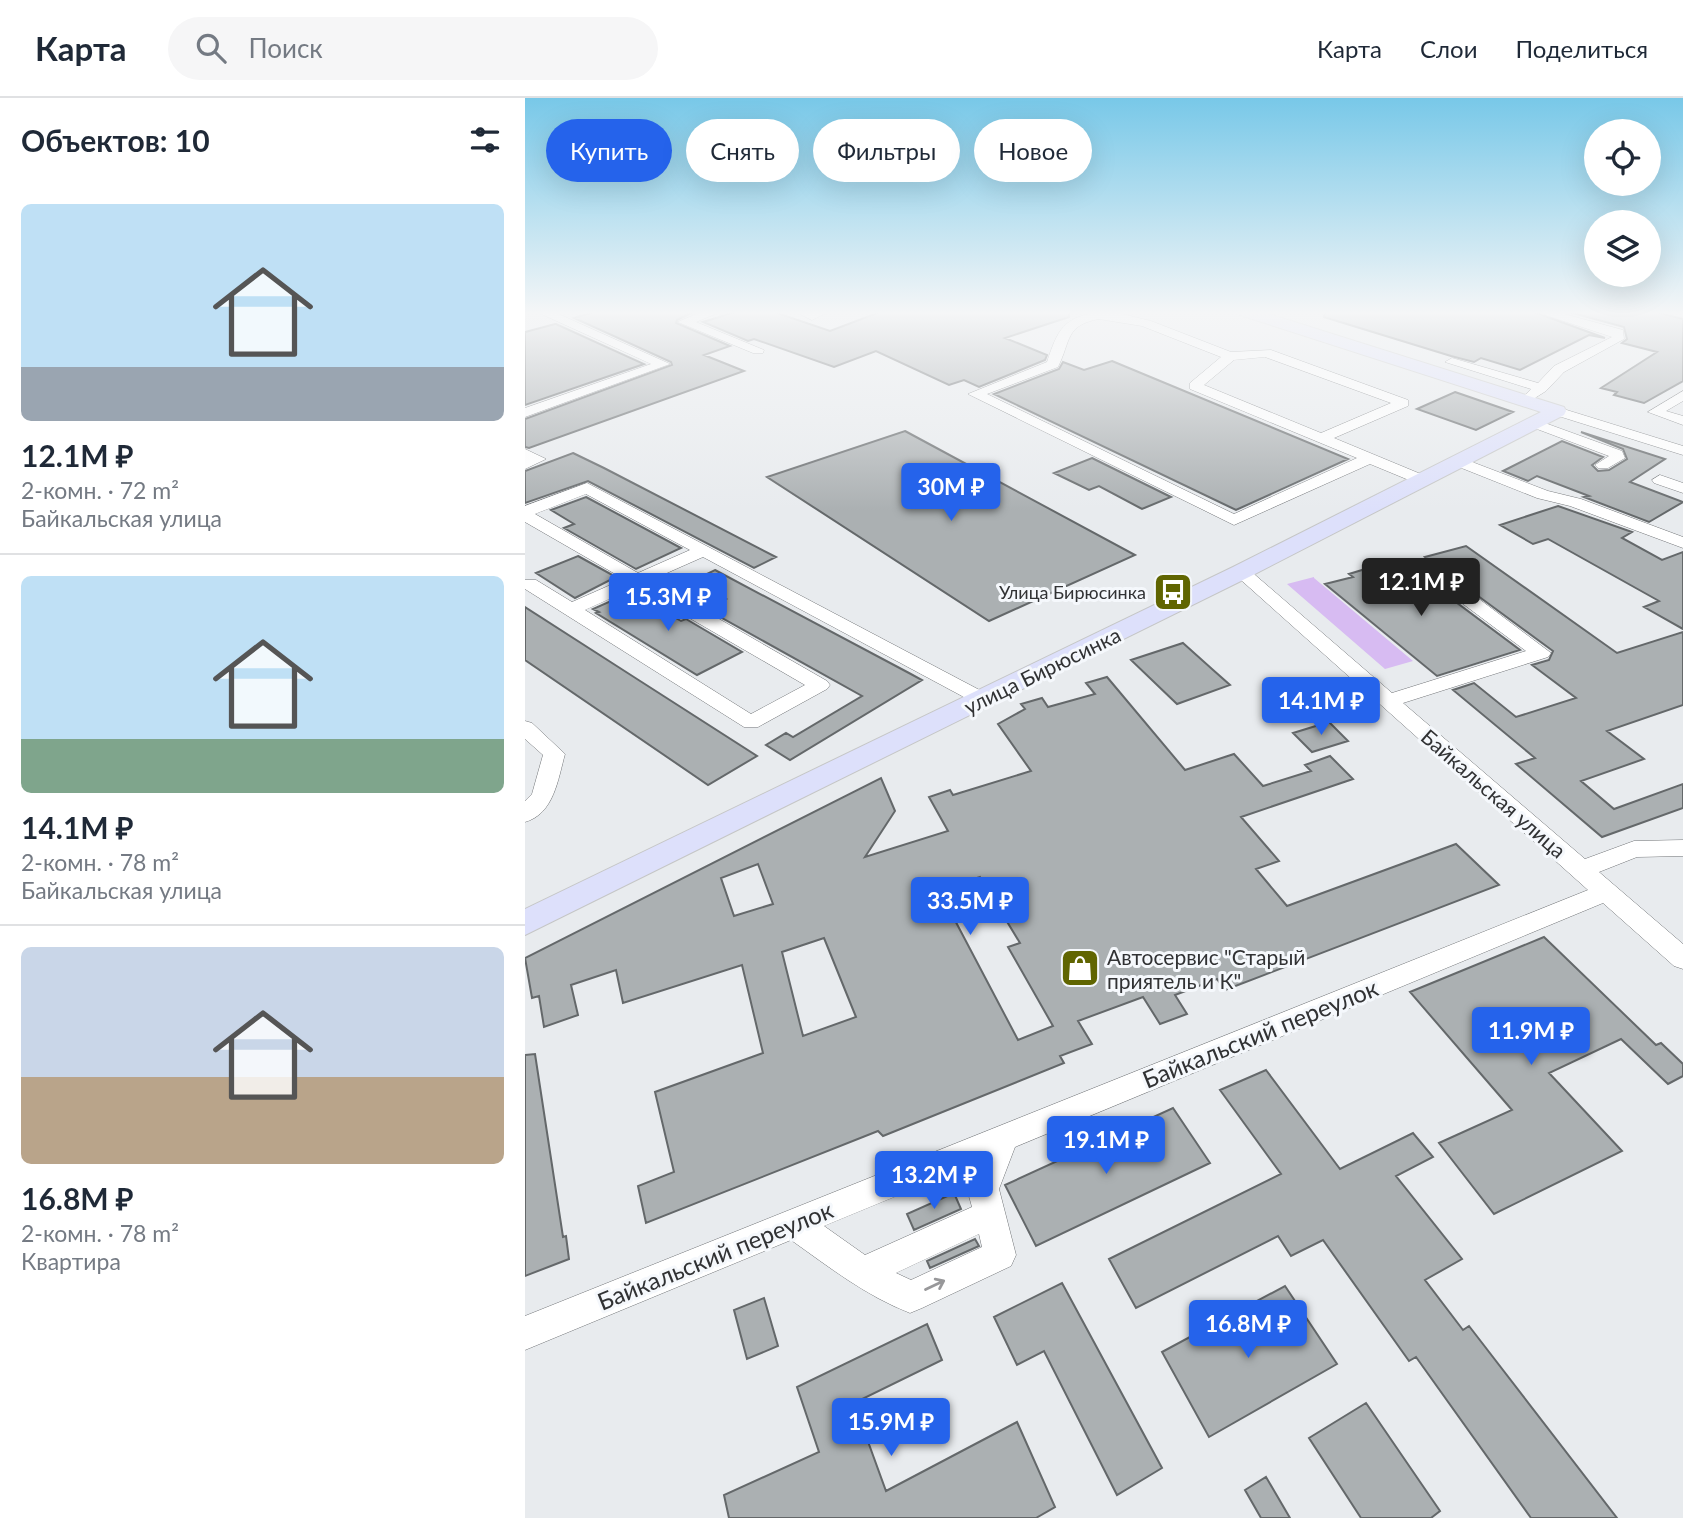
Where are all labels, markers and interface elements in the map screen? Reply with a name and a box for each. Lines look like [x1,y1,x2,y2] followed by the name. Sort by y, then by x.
[168,17,658,80] search box
[35,28,126,68] text: Карта
[192,29,230,67] icon: search
[248,32,323,64] text: Поиск
[1317,34,1382,63] text: Карта
[1420,34,1477,63] text: Слои
[1515,34,1648,63] text: Поделиться
[546,119,672,182] chip: Купить
[686,119,799,182] chip: Снять
[813,119,960,182] chip: Фильтры
[974,119,1092,182] chip: Новое
[1584,119,1661,287] map controls
[1584,119,1661,196] button: locate
[466,121,504,159] icon: filters
[21,122,210,158] text: Объектов: 10
[1584,210,1661,287] button: layers
[200,249,326,375] icon: home
[21,437,133,473] text: 12.1M ₽
[902,464,1000,523] pin: 30M ₽
[917,472,985,500] text: 30M ₽
[21,476,179,504] text: 2-комн. · 72 m²
[21,504,222,532] text: Байкальская улица
[1356,559,1486,618] pin: 12.1M ₽
[1378,567,1464,595] text: 12.1M ₽
[1152,571,1194,613] bus stop icon: Улица Бирюсинка
[603,574,733,633] pin: 15.3M ₽
[999,581,1146,603] place label: Улица Бирюсинка
[625,582,711,610] text: 15.3M ₽
[200,621,326,747] icon: home
[960,621,1124,719] street label: улица Бирюсинка
[1256,678,1386,737] pin: 14.1M ₽
[1278,686,1364,714] text: 14.1M ₽
[1417,723,1571,863] street label: Байкальская улица
[21,809,133,845] text: 14.1M ₽
[21,848,179,876] text: 2-комн. · 78 m²
[21,876,222,904] text: Байкальская улица
[905,878,1035,937] pin: 33.5M ₽
[927,886,1013,914] text: 33.5M ₽
[1107,944,1305,993] place label: Автосервис "Старый приятель и К"
[1059,947,1101,989] shop icon: Автосервис "Старый приятель и К"
[1138,972,1383,1094] street label: Байкальский переулок
[200,992,326,1118] icon: home
[1466,1007,1596,1067] pin: 11.9M ₽
[1488,1016,1574,1044] text: 11.9M ₽
[1041,1116,1171,1176] pin: 19.1M ₽
[1063,1125,1149,1153] text: 19.1M ₽
[869,1152,999,1211] pin: 13.2M ₽
[891,1160,977,1188] text: 13.2M ₽
[21,1180,133,1216] text: 16.8M ₽
[593,1194,838,1316] street label: Байкальский переулок
[21,1219,179,1247] text: 2-комн. · 78 m²
[21,1247,121,1275] text: Квартира
[924,1278,945,1291] one-way arrow
[1183,1300,1313,1360] pin: 16.8M ₽
[1205,1309,1291,1337] text: 16.8M ₽
[826,1398,956,1458] pin: 15.9M ₽
[848,1407,934,1435] text: 15.9M ₽

